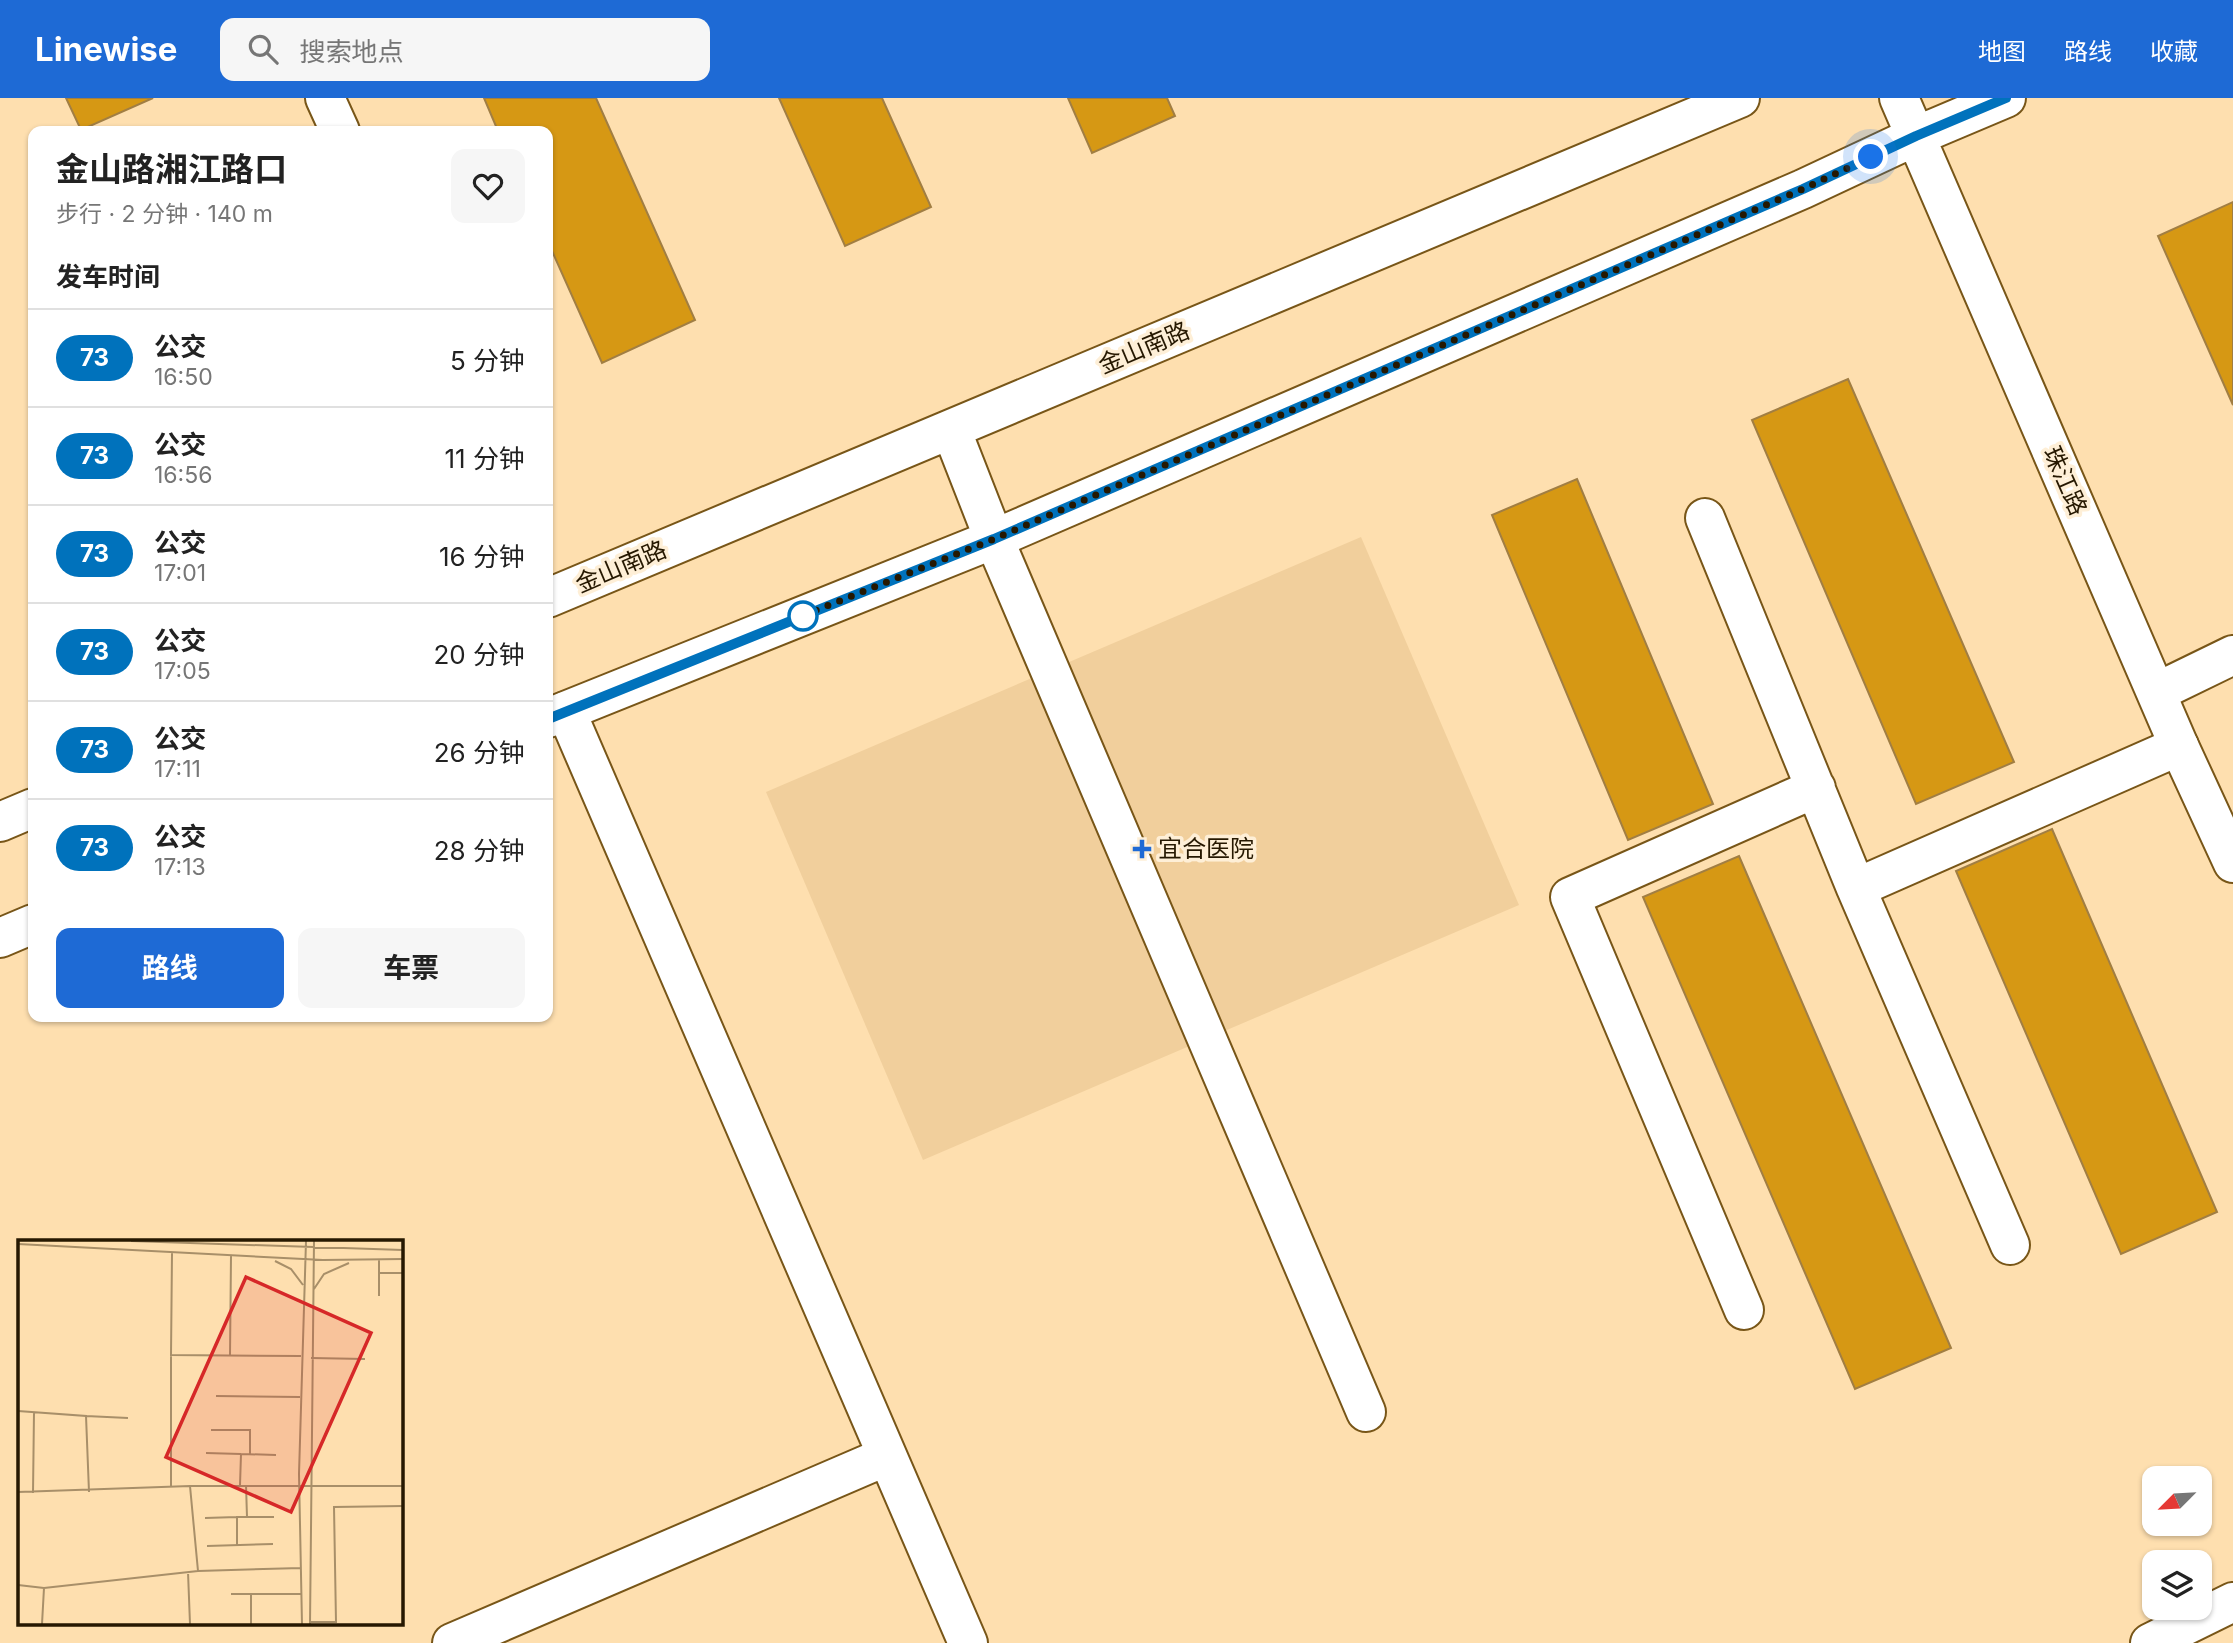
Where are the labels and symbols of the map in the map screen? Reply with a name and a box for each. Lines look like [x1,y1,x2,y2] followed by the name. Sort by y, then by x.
[1853,139,1888,174] your location
[1094,315,1194,380] street label: 金山南路
[2038,442,2093,520] street label: 珠江路
[571,534,671,599] street label: 金山南路
[788,601,818,631] unlabelled marker
[1158,834,1254,863] place label: 宜合医院
[1132,839,1152,859] marker: 宜合医院
[18,1240,402,1626] inset map
[2142,1466,2212,1536] north arrow

